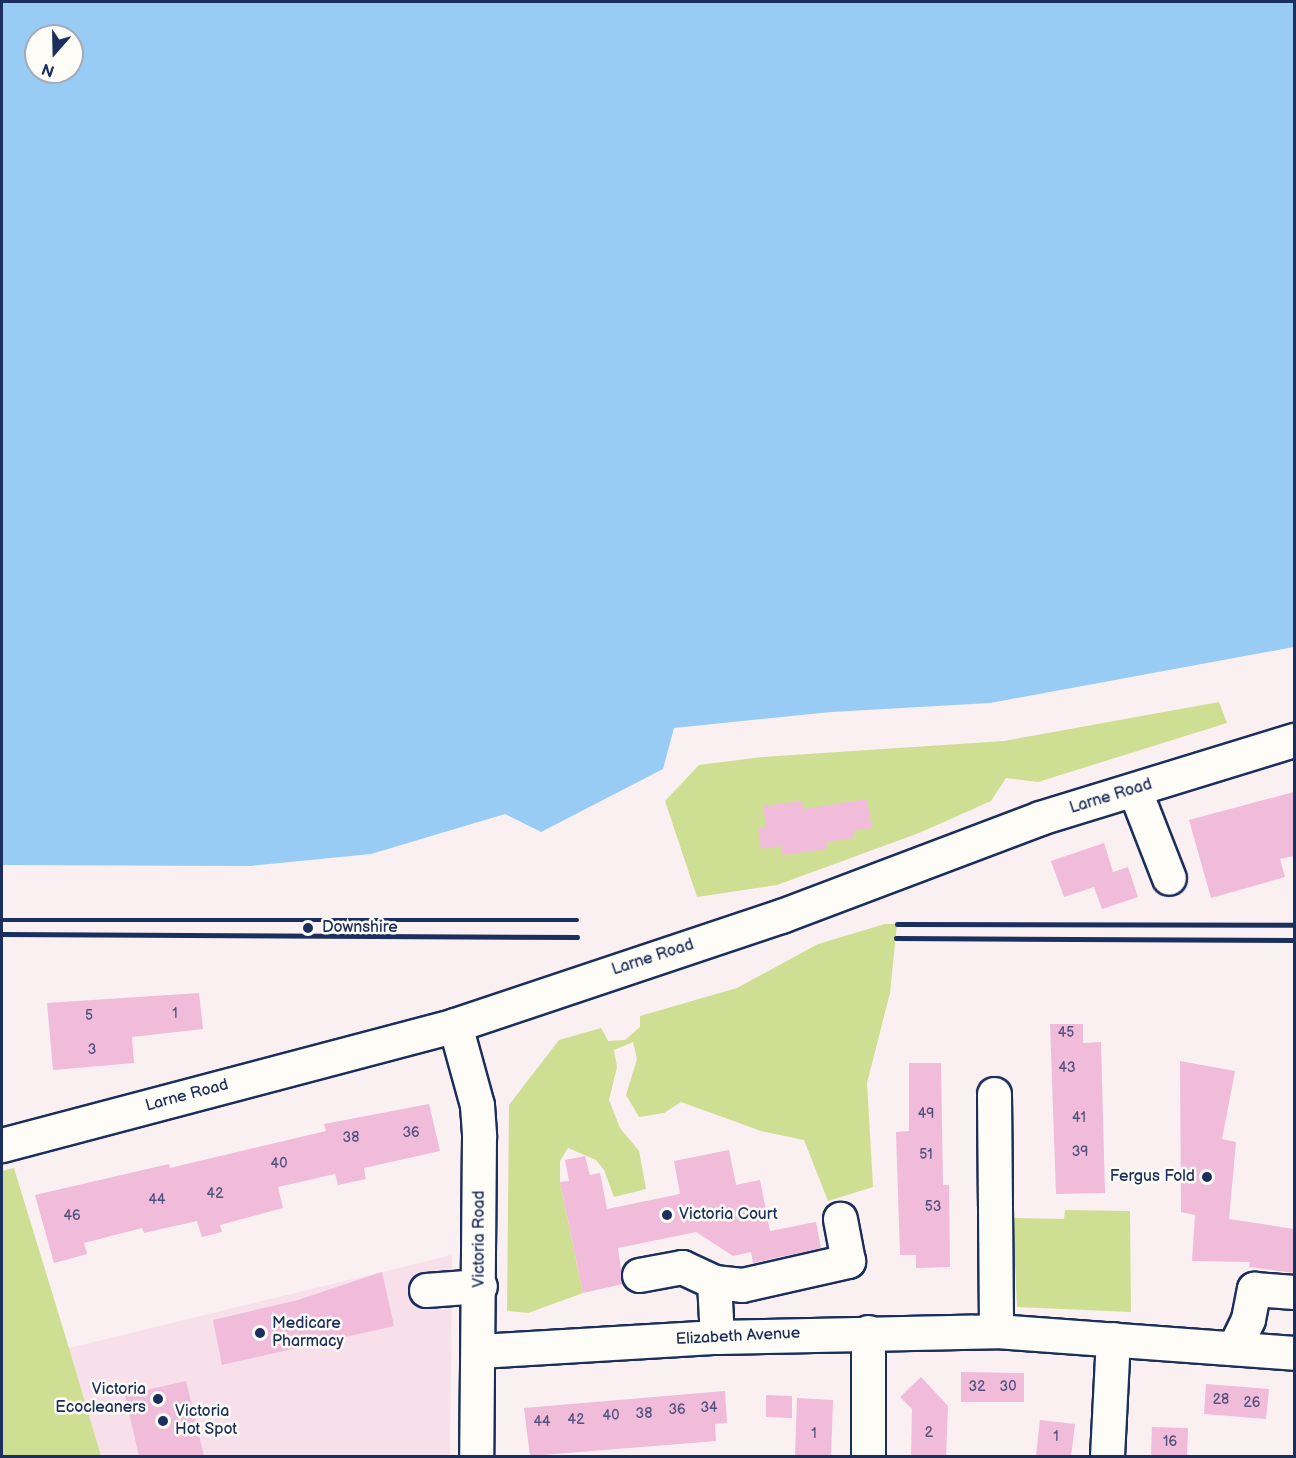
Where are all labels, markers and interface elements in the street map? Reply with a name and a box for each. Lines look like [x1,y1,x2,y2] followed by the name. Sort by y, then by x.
[24,24,84,84] north arrow
[39,59,57,80] text: N
[1068,775,1154,819] street label: Larne Road
[322,918,398,938] place label: Downshire
[299,919,317,937] marker: Downshire
[610,936,696,980] street label: Larne Road
[172,1006,178,1022] house number: 1
[85,1008,93,1024] house number: 5
[1058,1025,1074,1041] house number: 45
[88,1042,96,1058] house number: 3
[1058,1060,1076,1076] house number: 43
[143,1076,231,1116] street label: Larne Road
[918,1106,934,1122] house number: 49
[1072,1110,1086,1126] house number: 41
[402,1125,420,1141] house number: 36
[343,1130,359,1146] house number: 38
[1072,1144,1088,1160] house number: 39
[919,1147,933,1163] house number: 51
[271,1156,287,1172] house number: 40
[1110,1167,1195,1187] place label: Fergus Fold
[1200,1170,1214,1184] marker: Fergus Fold
[207,1186,223,1202] house number: 42
[470,1190,490,1288] street label: Victoria Road
[148,1192,166,1208] house number: 44
[925,1199,941,1215] house number: 53
[679,1205,778,1225] place label: Victoria Court
[63,1208,81,1224] house number: 46
[660,1208,674,1222] marker: Victoria Court
[272,1314,344,1352] place label: Medicare Pharmacy
[675,1324,801,1350] street label: Elizabeth Avenue
[253,1326,267,1340] marker: Medicare Pharmacy
[969,1379,985,1395] house number: 32
[1000,1379,1016,1395] house number: 30
[55,1380,146,1418] place label: Victoria Ecocleaners
[151,1392,165,1406] marker: Victoria Ecocleaners
[1213,1392,1229,1408] house number: 28
[1244,1395,1260,1411] house number: 26
[700,1400,718,1416] house number: 34
[175,1402,238,1440] place label: Victoria Hot Spot
[668,1402,686,1418] house number: 36
[636,1406,652,1422] house number: 38
[603,1408,619,1424] house number: 40
[568,1412,584,1428] house number: 42
[156,1414,170,1428] marker: Victoria Hot Spot
[533,1414,551,1430] house number: 44
[925,1425,933,1441] house number: 2
[811,1426,817,1442] house number: 1
[1053,1429,1059,1445] house number: 1
[1163,1434,1177,1450] house number: 16

